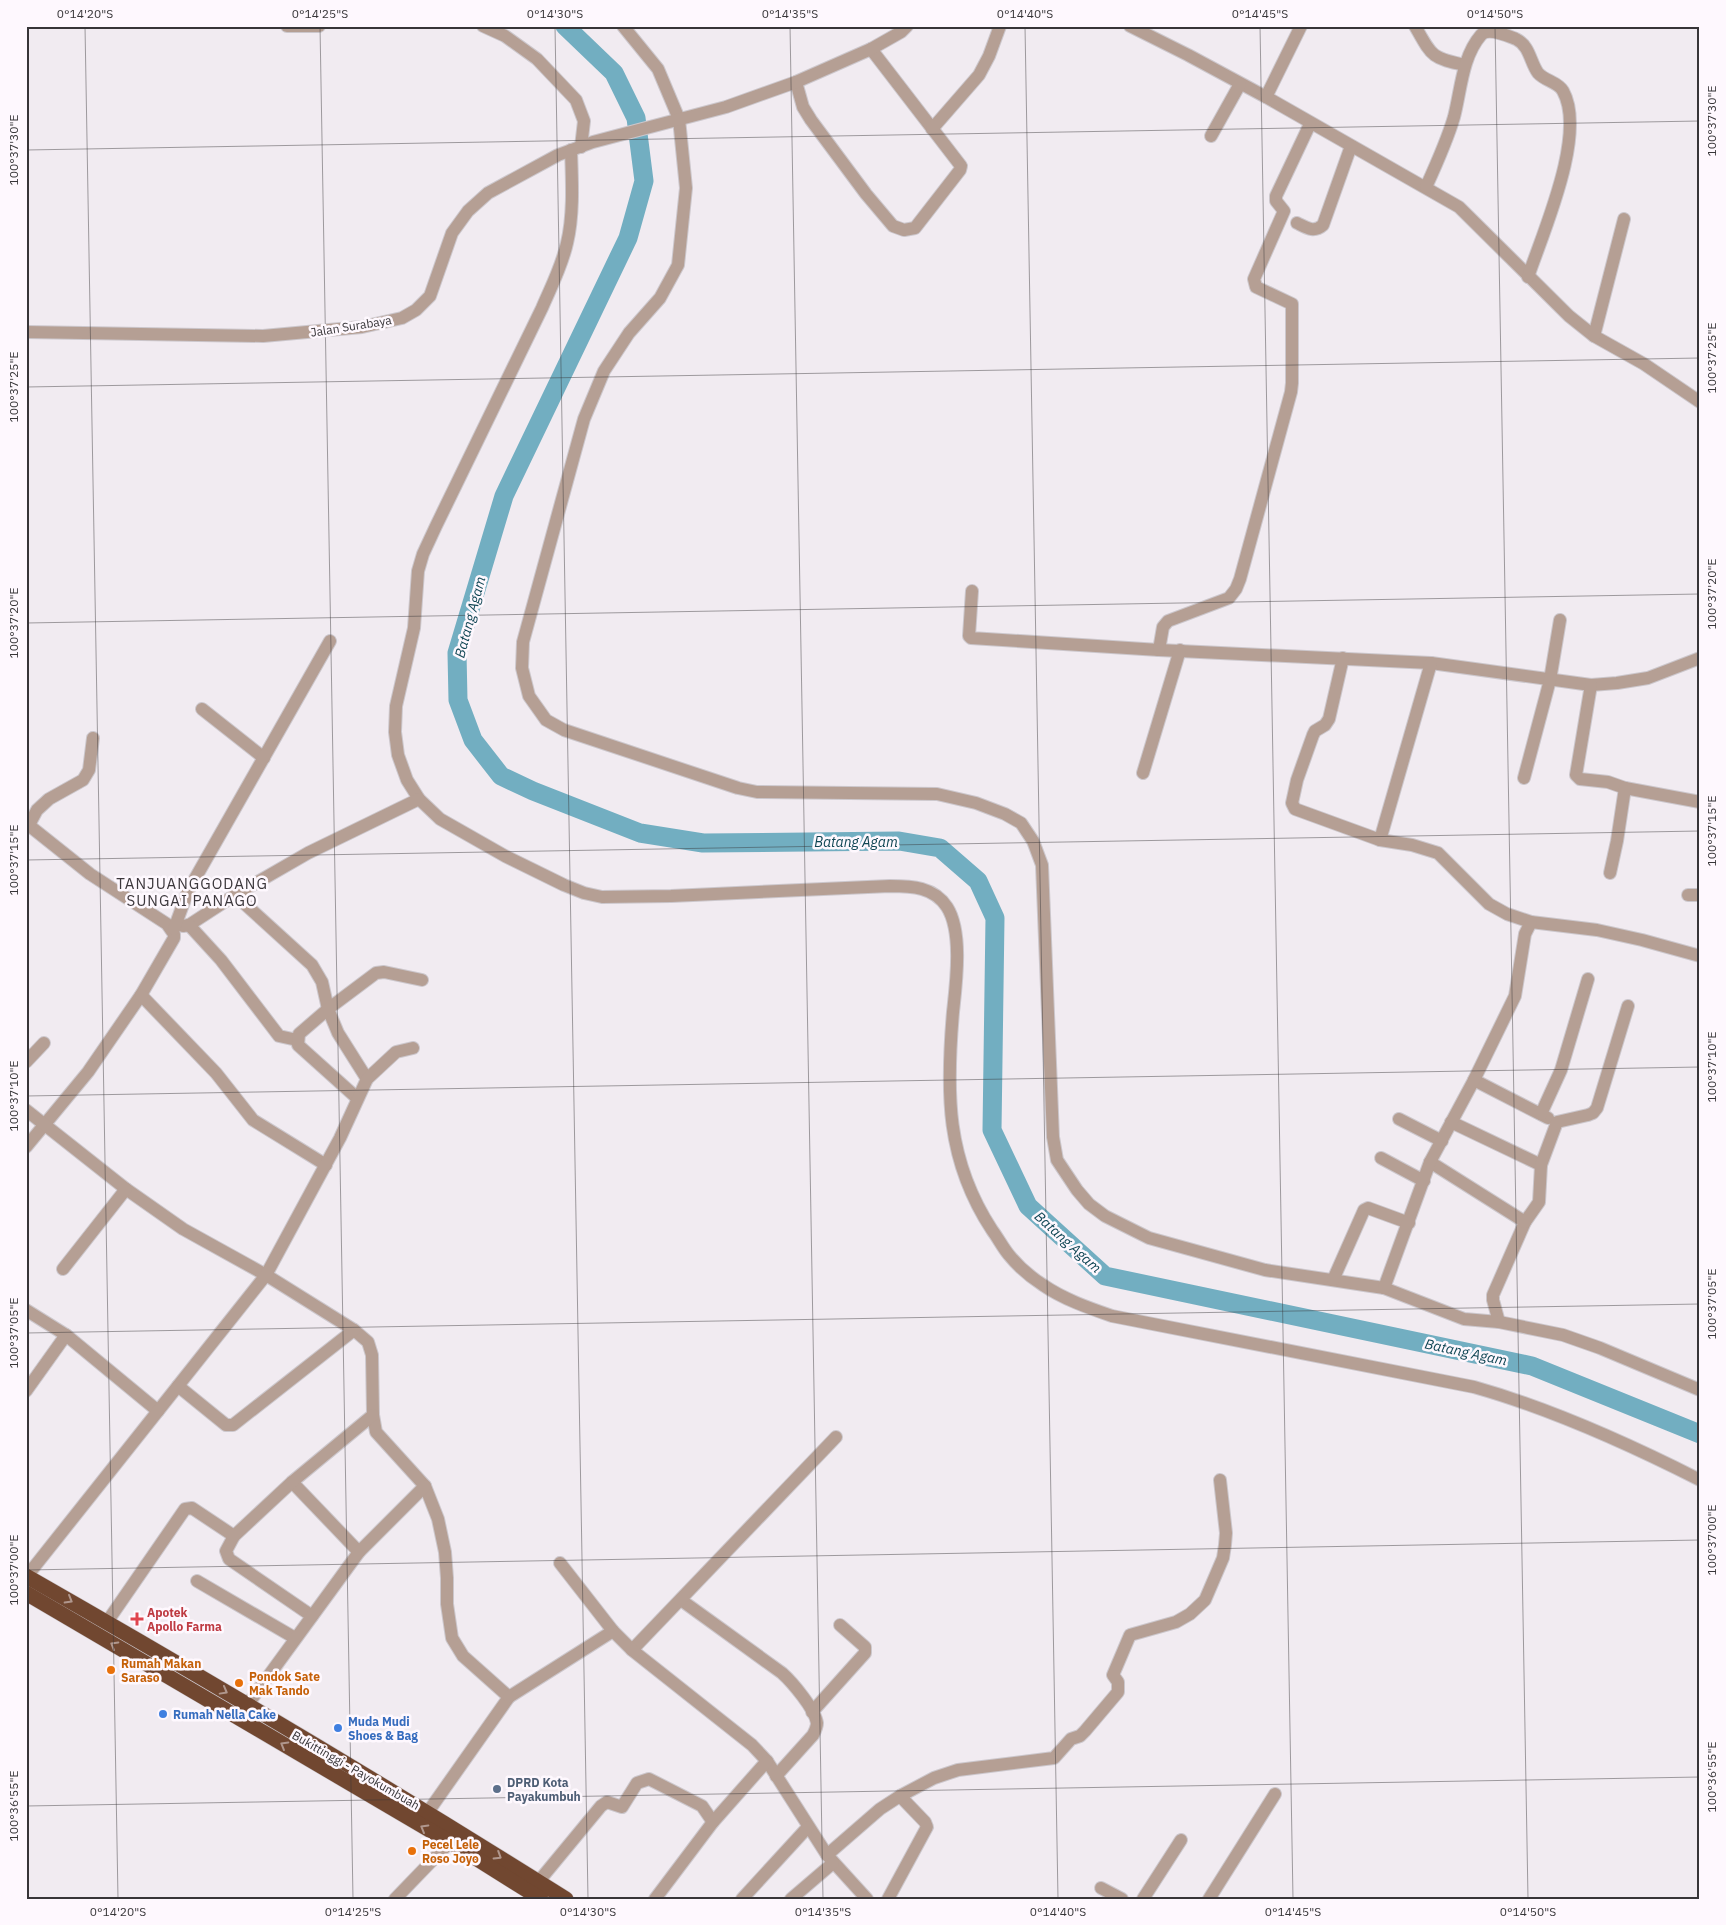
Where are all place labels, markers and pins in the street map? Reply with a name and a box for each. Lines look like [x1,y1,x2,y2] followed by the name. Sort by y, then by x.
[147,1605,222,1634] place label: Apotek Apollo Farma
[131,1613,143,1625] marker: Apotek Apollo Farma
[121,1656,201,1685] place label: Rumah Makan Saraso
[105,1664,117,1676] marker: Rumah Makan Saraso
[249,1669,320,1698] place label: Pondok Sate Mak Tando
[233,1677,245,1689] marker: Pondok Sate Mak Tando
[173,1707,276,1722] place label: Rumah Nella Cake
[157,1708,169,1720] marker: Rumah Nella Cake
[348,1714,418,1743] place label: Muda Mudi Shoes & Bag
[332,1722,344,1734] marker: Muda Mudi Shoes & Bag
[507,1775,581,1804] place label: DPRD Kota Payakumbuh
[491,1783,503,1795] marker: DPRD Kota Payakumbuh
[422,1837,479,1866] place label: Pecel Lele Roso Joyo
[406,1845,418,1857] marker: Pecel Lele Roso Joyo

